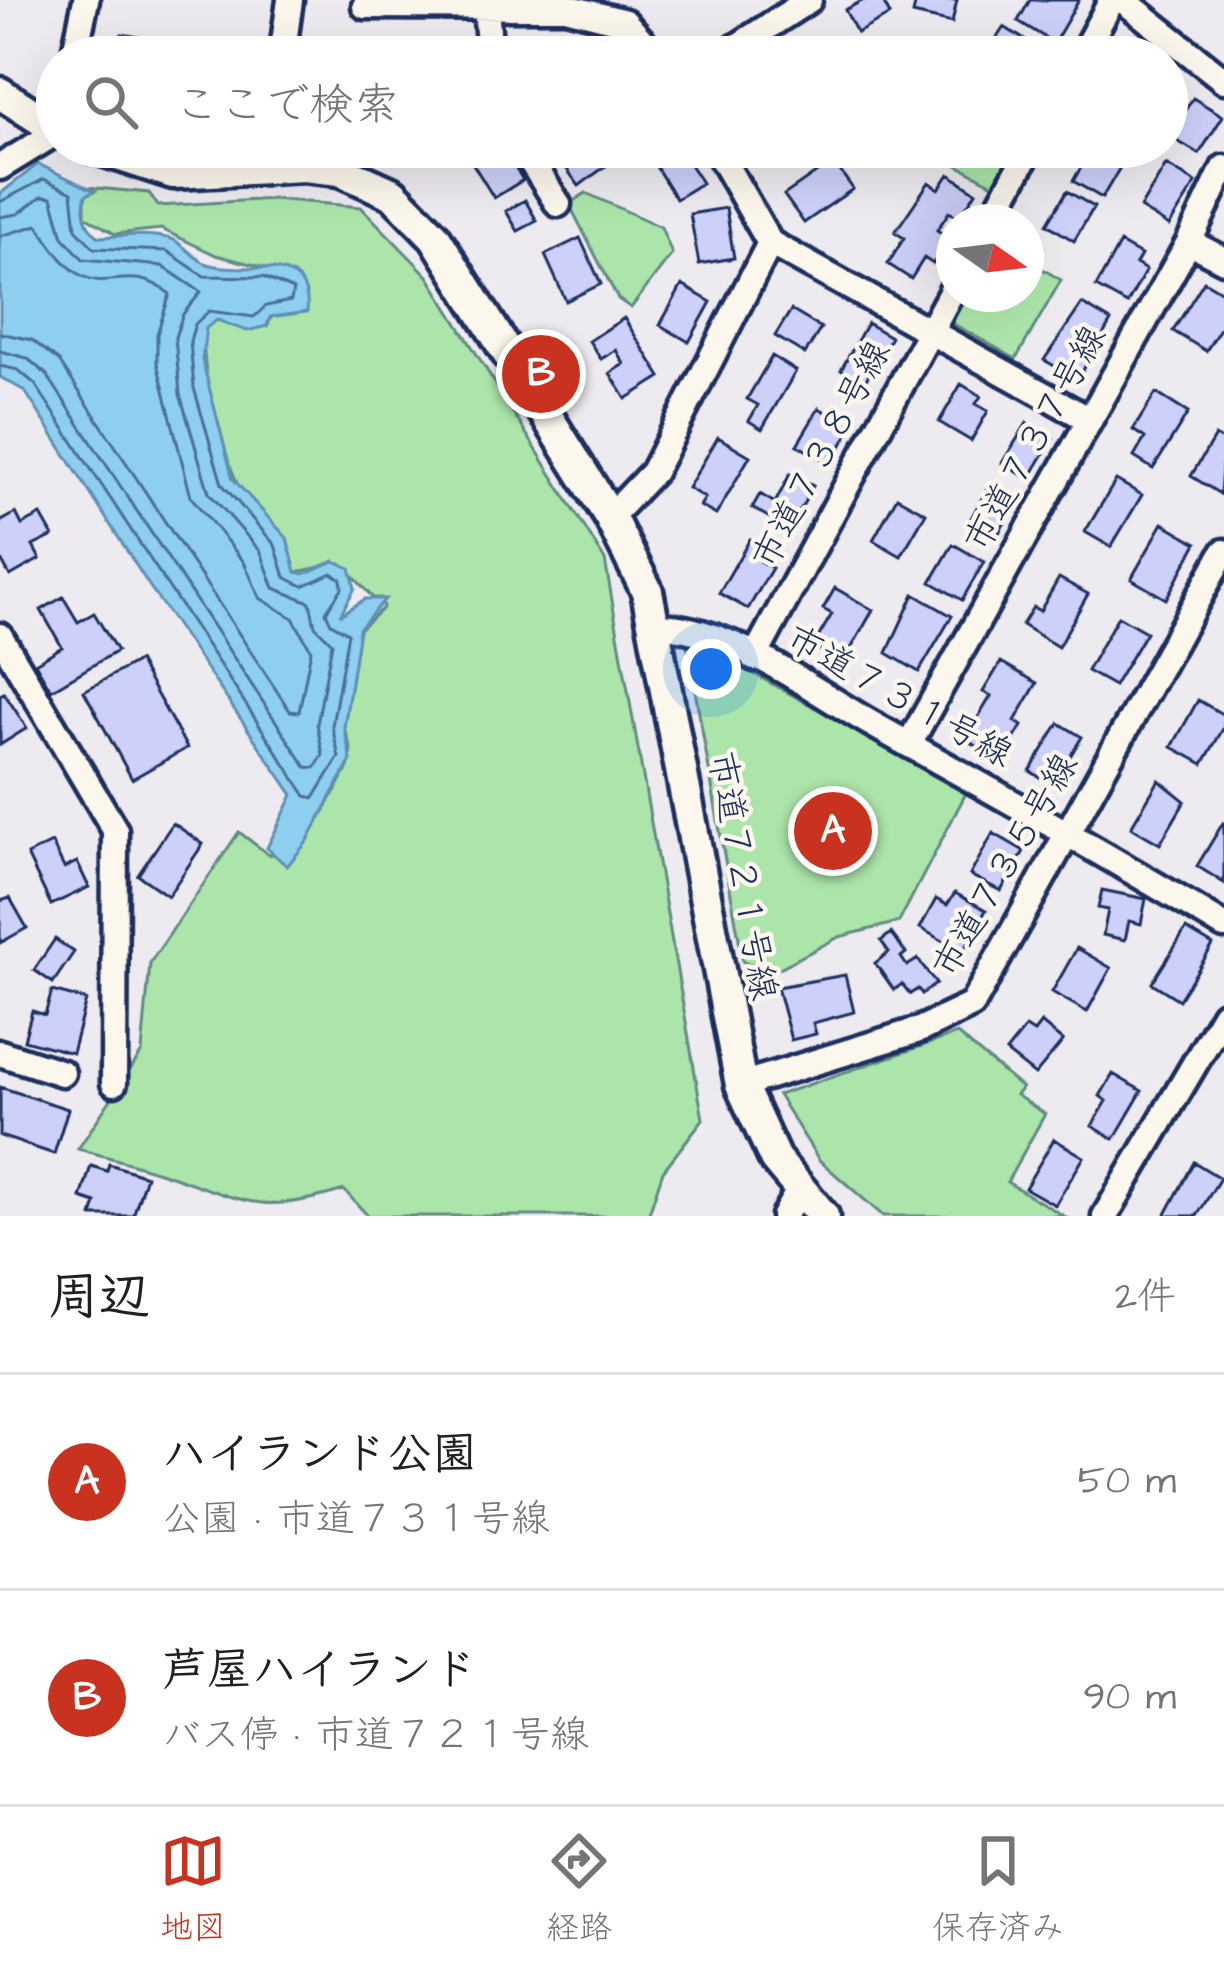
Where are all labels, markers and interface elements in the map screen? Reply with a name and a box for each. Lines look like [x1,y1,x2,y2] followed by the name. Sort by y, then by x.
[36,36,1188,168] search box
[78,69,144,135] icon: search
[174,75,399,137] text: ここで検索
[936,204,1044,312] north arrow
[953,316,1119,562] street label: 市道７３７号線
[502,329,580,419] pin: B
[740,332,904,578] street label: 市道７３８号線
[776,614,1022,780] street label: 市道７３１号線
[681,639,741,699] your location
[921,744,1091,988] street label: 市道７３５号線
[695,747,789,1005] street label: 市道７２１号線
[794,786,872,876] pin: A
[48,1263,150,1334] text: 周辺
[1115,1271,1176,1325] text: 2件
[162,1424,477,1486] text: ハイランド公園
[75,1455,99,1509] text: A
[1078,1455,1176,1509] text: 50 m
[162,1493,550,1547] text: 公園 · 市道７３１号線
[162,1640,477,1702] text: 芦屋ハイランド
[73,1671,101,1725] text: B
[1083,1671,1176,1725] text: 90 m
[162,1709,589,1763] text: バス停 · 市道７２１号線
[160,1828,226,1951] tab: 地図
[546,1828,612,1951] tab: 経路
[932,1828,1064,1951] tab: 保存済み

